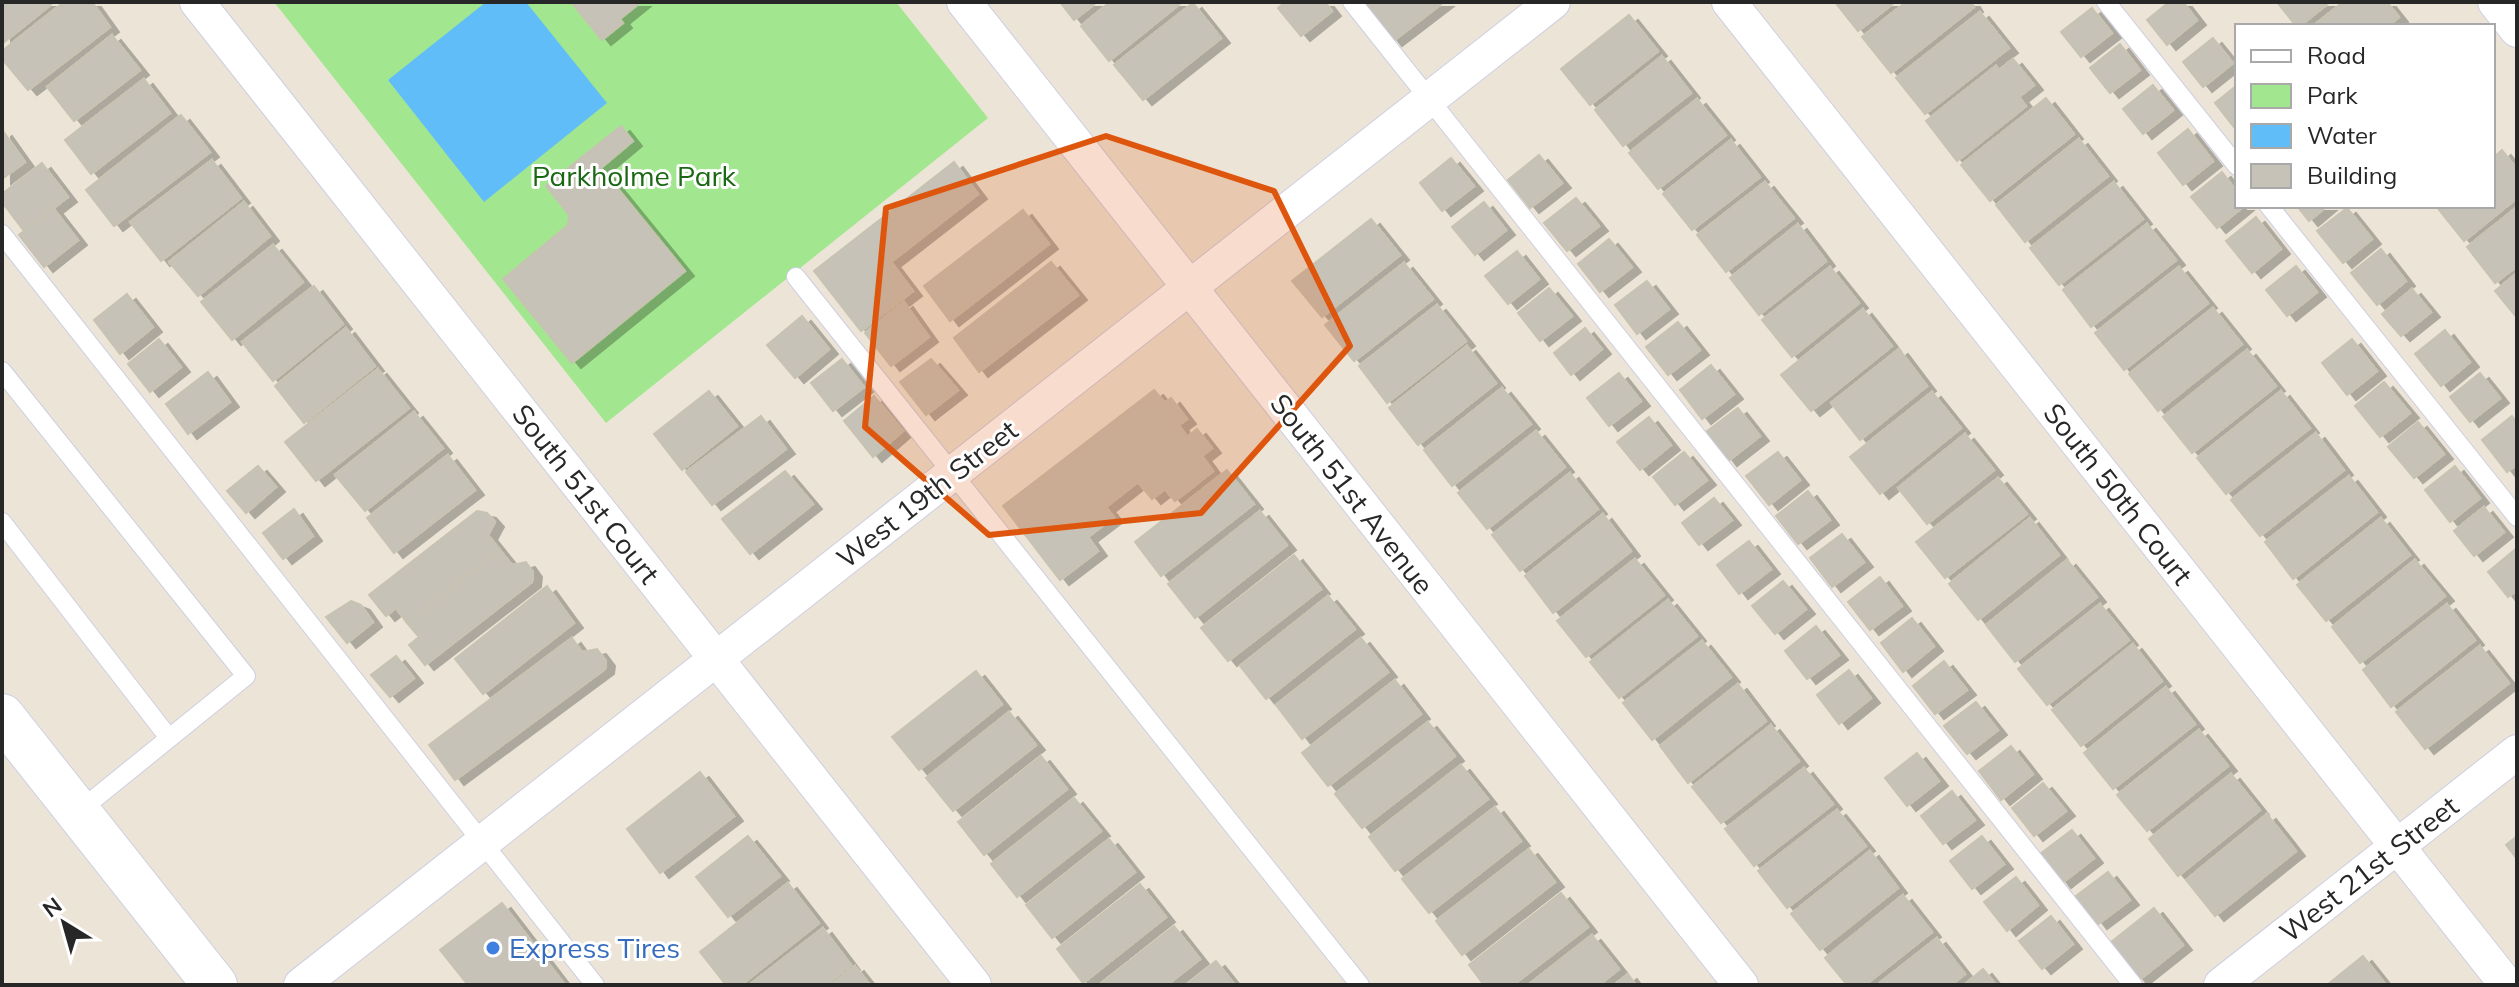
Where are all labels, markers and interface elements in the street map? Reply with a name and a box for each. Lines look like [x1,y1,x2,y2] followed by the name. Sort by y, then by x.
[2235,24,2495,208] legend
[2307,40,2366,70] text: Road
[2307,80,2358,110] text: Park
[2307,120,2377,150] text: Water
[532,158,737,193] park label: Parkholme Park
[2307,160,2397,190] text: Building
[1263,386,1442,601] street label: South 51st Avenue
[2036,396,2200,592] street label: South 50th Court
[505,397,668,591] street label: South 51st Court
[829,412,1024,575] street label: West 19th Street
[2272,788,2465,949] street label: West 21st Street
[24,883,104,963] north arrow
[37,891,67,923] text: N
[509,930,680,965] place label: Express Tires
[484,939,502,957] marker: Express Tires

